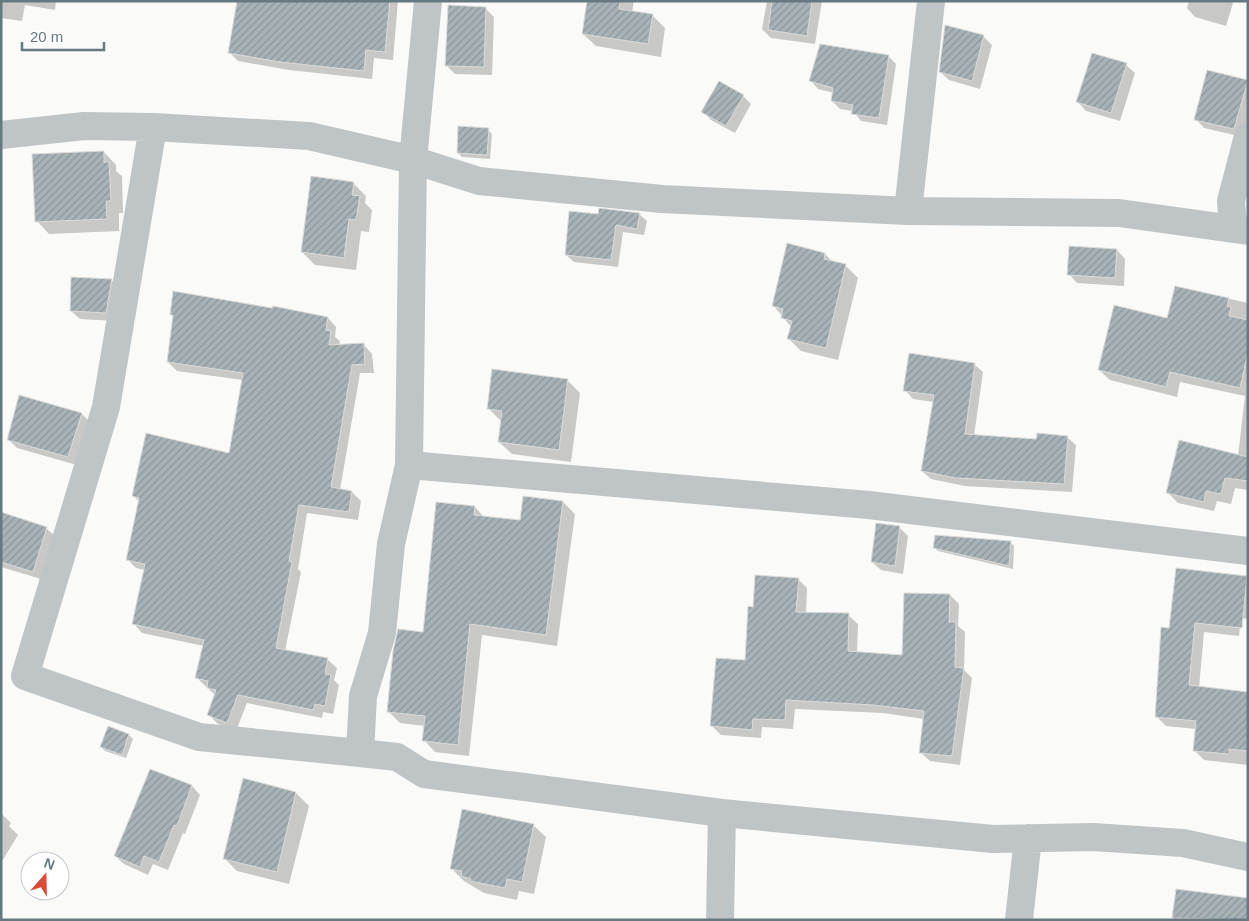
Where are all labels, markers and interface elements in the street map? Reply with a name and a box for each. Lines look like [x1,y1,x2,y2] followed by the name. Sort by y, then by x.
[22,20,105,52] scale bar
[30,28,63,45] text: 20 m
[20,851,70,901] north arrow
[42,855,57,873] text: N

